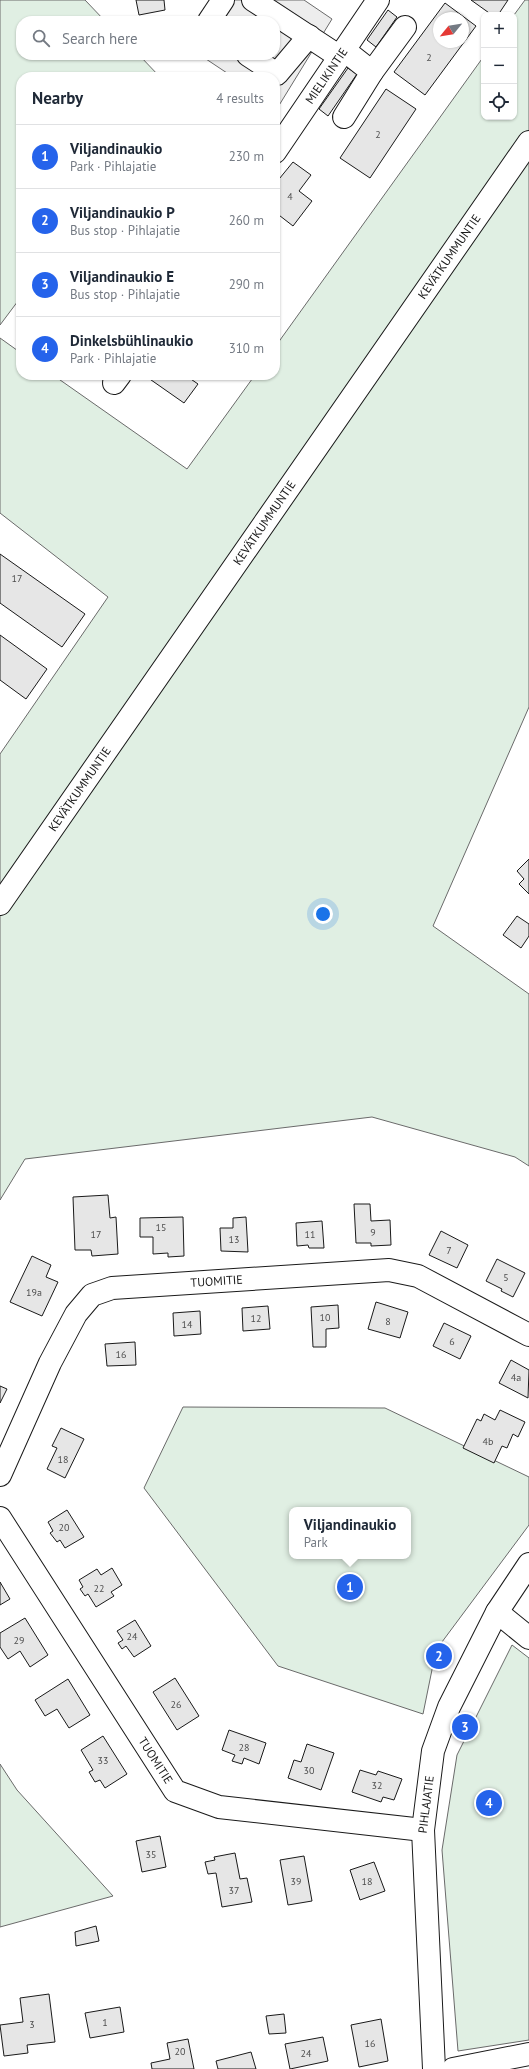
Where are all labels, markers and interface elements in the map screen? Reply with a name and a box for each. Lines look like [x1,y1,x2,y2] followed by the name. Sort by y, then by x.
[433,12,469,48] north arrow
[481,12,517,120] map controls
[481,12,517,48] button: +
[16,16,280,60] search box
[30,27,52,49] icon: search
[62,29,138,48] text: Search here
[302,45,351,107] street label: MIELIKINTIE
[481,48,517,84] button: −
[426,51,432,64] house number: 2
[481,84,517,120] button: locate
[32,87,83,109] text: Nearby
[216,90,264,107] text: 4 results
[375,128,381,141] house number: 2
[70,139,162,158] text: Viljandinaukio
[41,148,49,165] text: 1
[229,148,264,165] text: 230 m
[70,158,156,175] text: Park · Pihlajatie
[287,190,293,203] house number: 4
[70,203,175,222] text: Viljandinaukio P
[414,211,484,302] street label: KEVÄTKUMMUNTIE
[41,212,49,229] text: 2
[229,212,264,229] text: 260 m
[70,222,180,239] text: Bus stop · Pihlajatie
[70,267,174,286] text: Viljandinaukio E
[41,276,49,293] text: 3
[229,276,264,293] text: 290 m
[70,286,180,303] text: Bus stop · Pihlajatie
[70,331,193,350] text: Dinkelsbühlinaukio
[41,340,49,357] text: 4
[229,340,264,357] text: 310 m
[70,350,156,367] text: Park · Pihlajatie
[230,477,299,568] street label: KEVÄTKUMMUNTIE
[12,572,22,585] house number: 17
[45,744,114,834] street label: KEVÄTKUMMUNTIE
[313,904,333,924] your location
[156,1221,166,1234] house number: 15
[370,1226,376,1239] house number: 9
[91,1228,101,1241] house number: 17
[305,1228,315,1241] house number: 11
[229,1233,239,1246] house number: 13
[446,1244,452,1257] house number: 7
[503,1271,509,1284] house number: 5
[190,1272,243,1290] street label: TUOMITIE
[26,1286,42,1299] house number: 19a
[320,1311,331,1324] house number: 10
[251,1312,261,1325] house number: 12
[385,1315,391,1328] house number: 8
[182,1318,193,1331] house number: 14
[449,1335,455,1348] house number: 6
[116,1348,126,1361] house number: 16
[511,1371,521,1384] house number: 4a
[483,1435,493,1448] house number: 4b
[58,1453,68,1466] house number: 18
[289,1507,411,1559] popup
[304,1515,396,1534] text: Viljandinaukio
[59,1521,70,1534] house number: 20
[304,1534,328,1551] text: Park
[337,1572,363,1602] pin: 1
[94,1582,104,1595] house number: 22
[127,1630,138,1643] house number: 24
[14,1634,24,1647] house number: 29
[426,1641,452,1671] pin: 2
[171,1698,181,1711] house number: 26
[452,1712,478,1742] pin: 3
[135,1734,176,1786] street label: TUOMITIE
[239,1741,249,1754] house number: 28
[98,1754,108,1767] house number: 33
[304,1764,315,1777] house number: 30
[415,1775,437,1834] street label: PIHLAJATIE
[372,1779,382,1792] house number: 32
[476,1788,502,1818] pin: 4
[146,1848,156,1861] house number: 35
[291,1875,301,1888] house number: 39
[362,1875,372,1888] house number: 18
[229,1884,239,1897] house number: 37
[102,2016,108,2029] house number: 1
[29,2018,35,2031] house number: 3
[365,2037,375,2050] house number: 16
[175,2045,186,2058] house number: 20
[301,2047,312,2060] house number: 24

